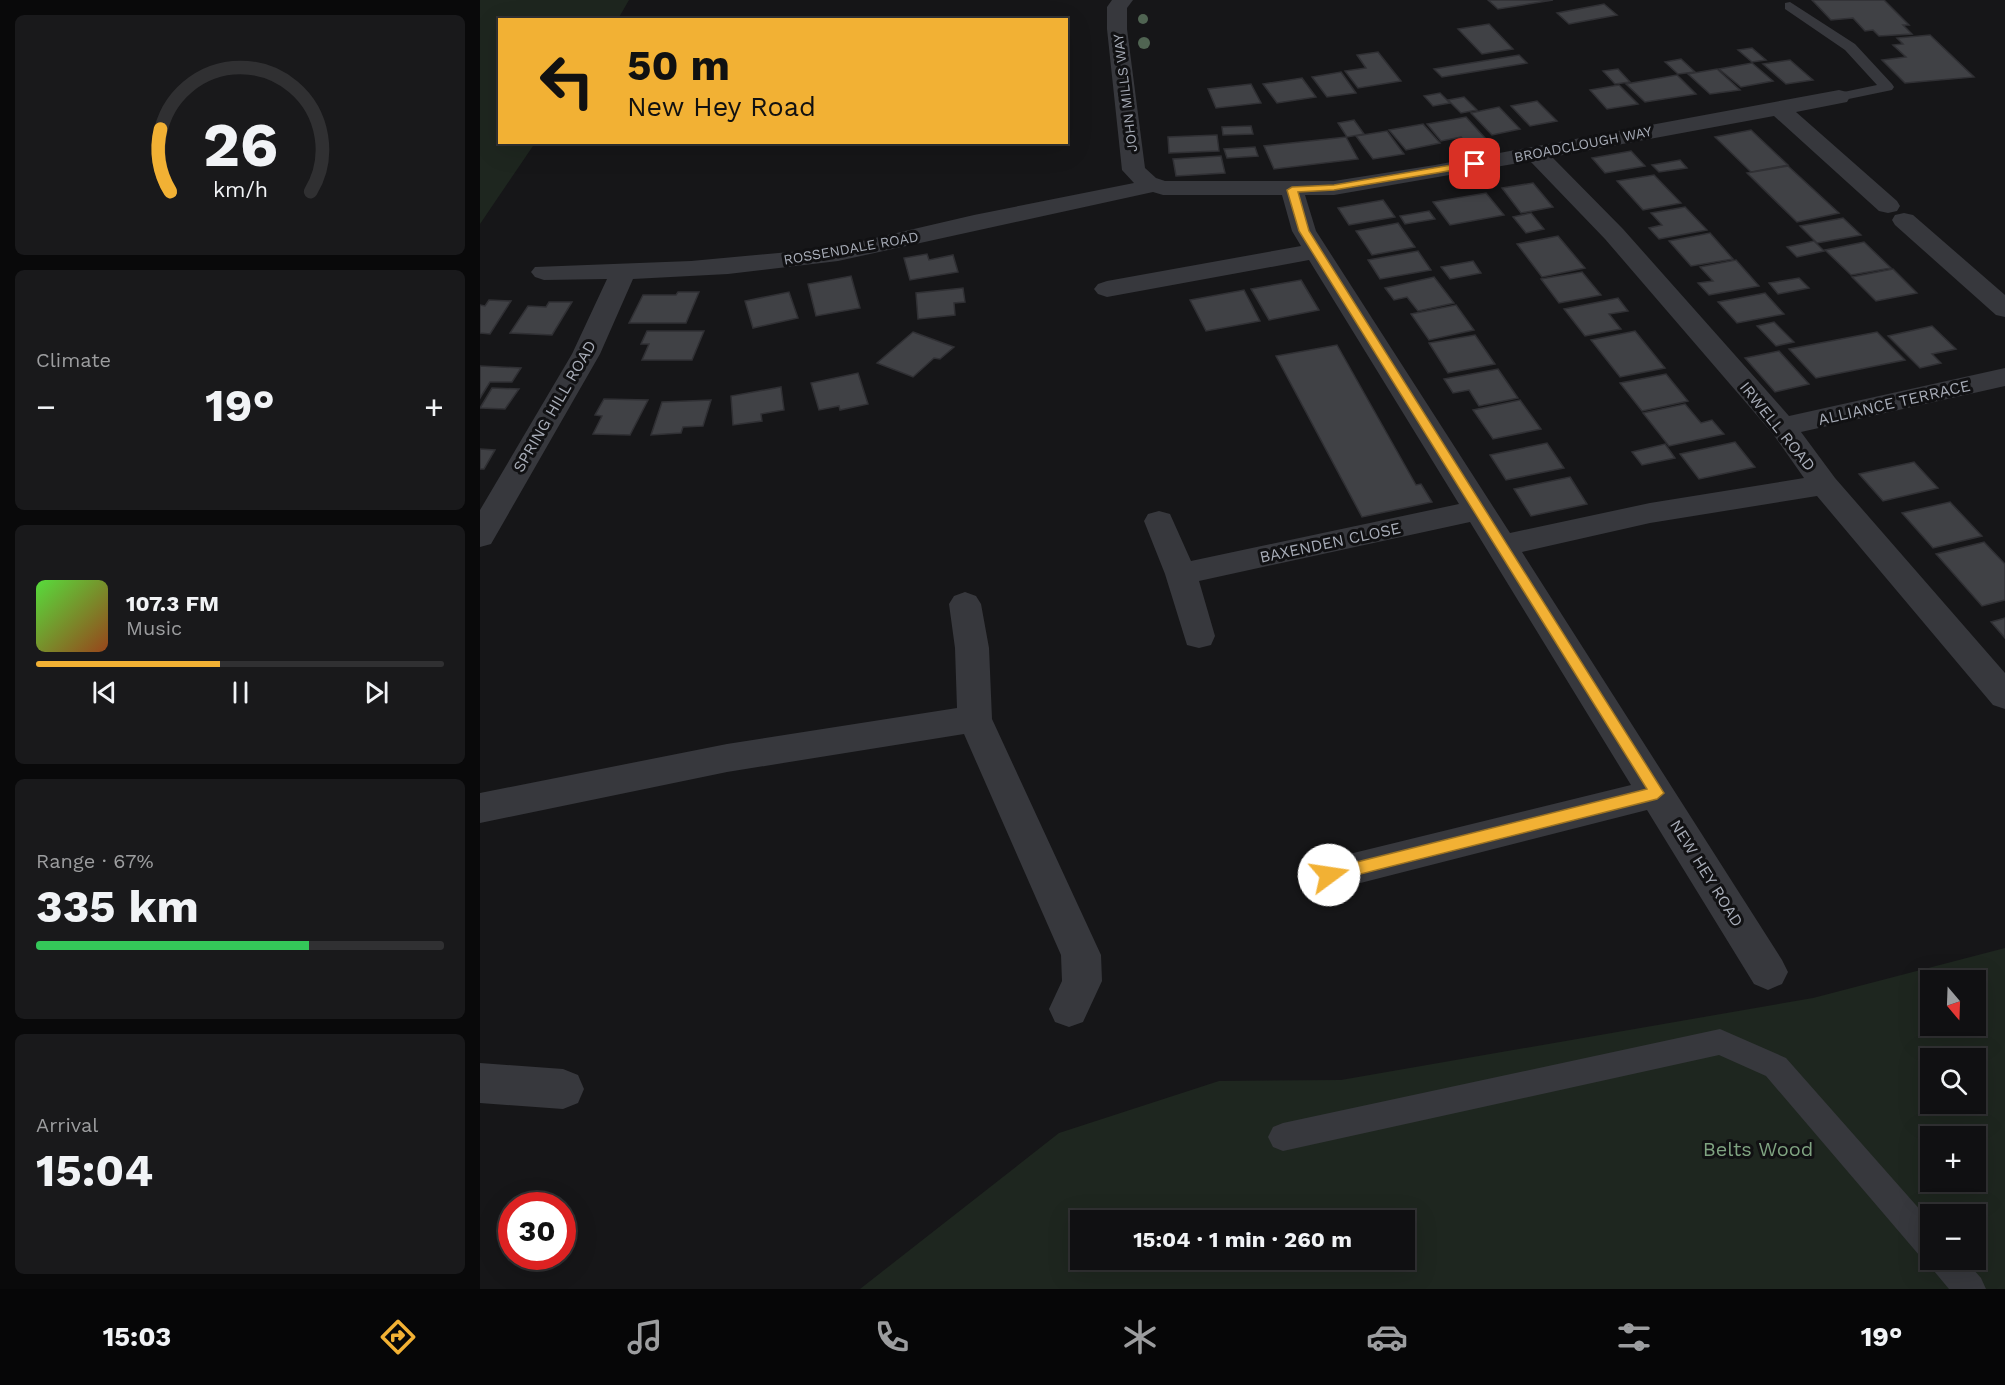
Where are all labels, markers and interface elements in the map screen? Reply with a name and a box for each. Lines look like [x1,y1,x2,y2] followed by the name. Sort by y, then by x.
[1110,33,1140,153] street label: JOHN MILLS WAY
[627,41,730,90] text: 50 m
[528,42,606,120] icon: left
[627,91,816,123] text: New Hey Road
[202,108,278,181] text: 26
[1513,123,1653,165] street label: BROADCLOUGH WAY
[1449,138,1500,189] pin
[1458,147,1491,180] icon: arrive
[212,177,268,202] text: km/h
[782,228,920,268] street label: ROSSENDALE ROAD
[509,337,600,476] street label: SPRING HILL ROAD
[36,348,111,372] text: Climate
[1816,376,1972,429] street label: ALLIANCE TERRACE
[1736,378,1819,475] street label: IRWELL ROAD
[205,379,275,432] text: 19°
[36,387,56,426] text: −
[424,387,444,426] text: +
[1258,518,1402,567] street label: BAXENDEN CLOSE
[126,591,219,616] text: 107.3 FM
[126,616,182,640] text: Music
[88,676,121,709] icon: previous
[224,676,257,709] icon: pause
[360,676,393,709] icon: next
[1666,816,1747,930] street label: NEW HEY ROAD
[1297,843,1361,907] position arrow
[36,849,154,873] text: Range · 67%
[36,880,199,933] text: 335 km
[1920,970,1986,1036] north arrow
[1920,970,1986,1270] map controls
[1920,1048,1986,1114] button: search
[36,1113,98,1137] text: Arrival
[1920,1126,1986,1192] button: +
[1703,1137,1813,1161] park label: Belts Wood
[36,1144,153,1197] text: 15:04
[498,1192,576,1270] speed limit sign: 30
[1920,1204,1986,1270] button: −
[1133,1227,1352,1252] text: 15:04 · 1 min · 260 m
[377,1316,419,1358] icon: directions
[624,1316,666,1358] icon: music
[871,1316,913,1358] icon: phone
[1119,1316,1161,1358] icon: climate
[1366,1316,1408,1358] icon: car
[1613,1316,1655,1358] icon: filters
[103,1321,171,1353] text: 15:03
[1861,1321,1902,1353] text: 19°

